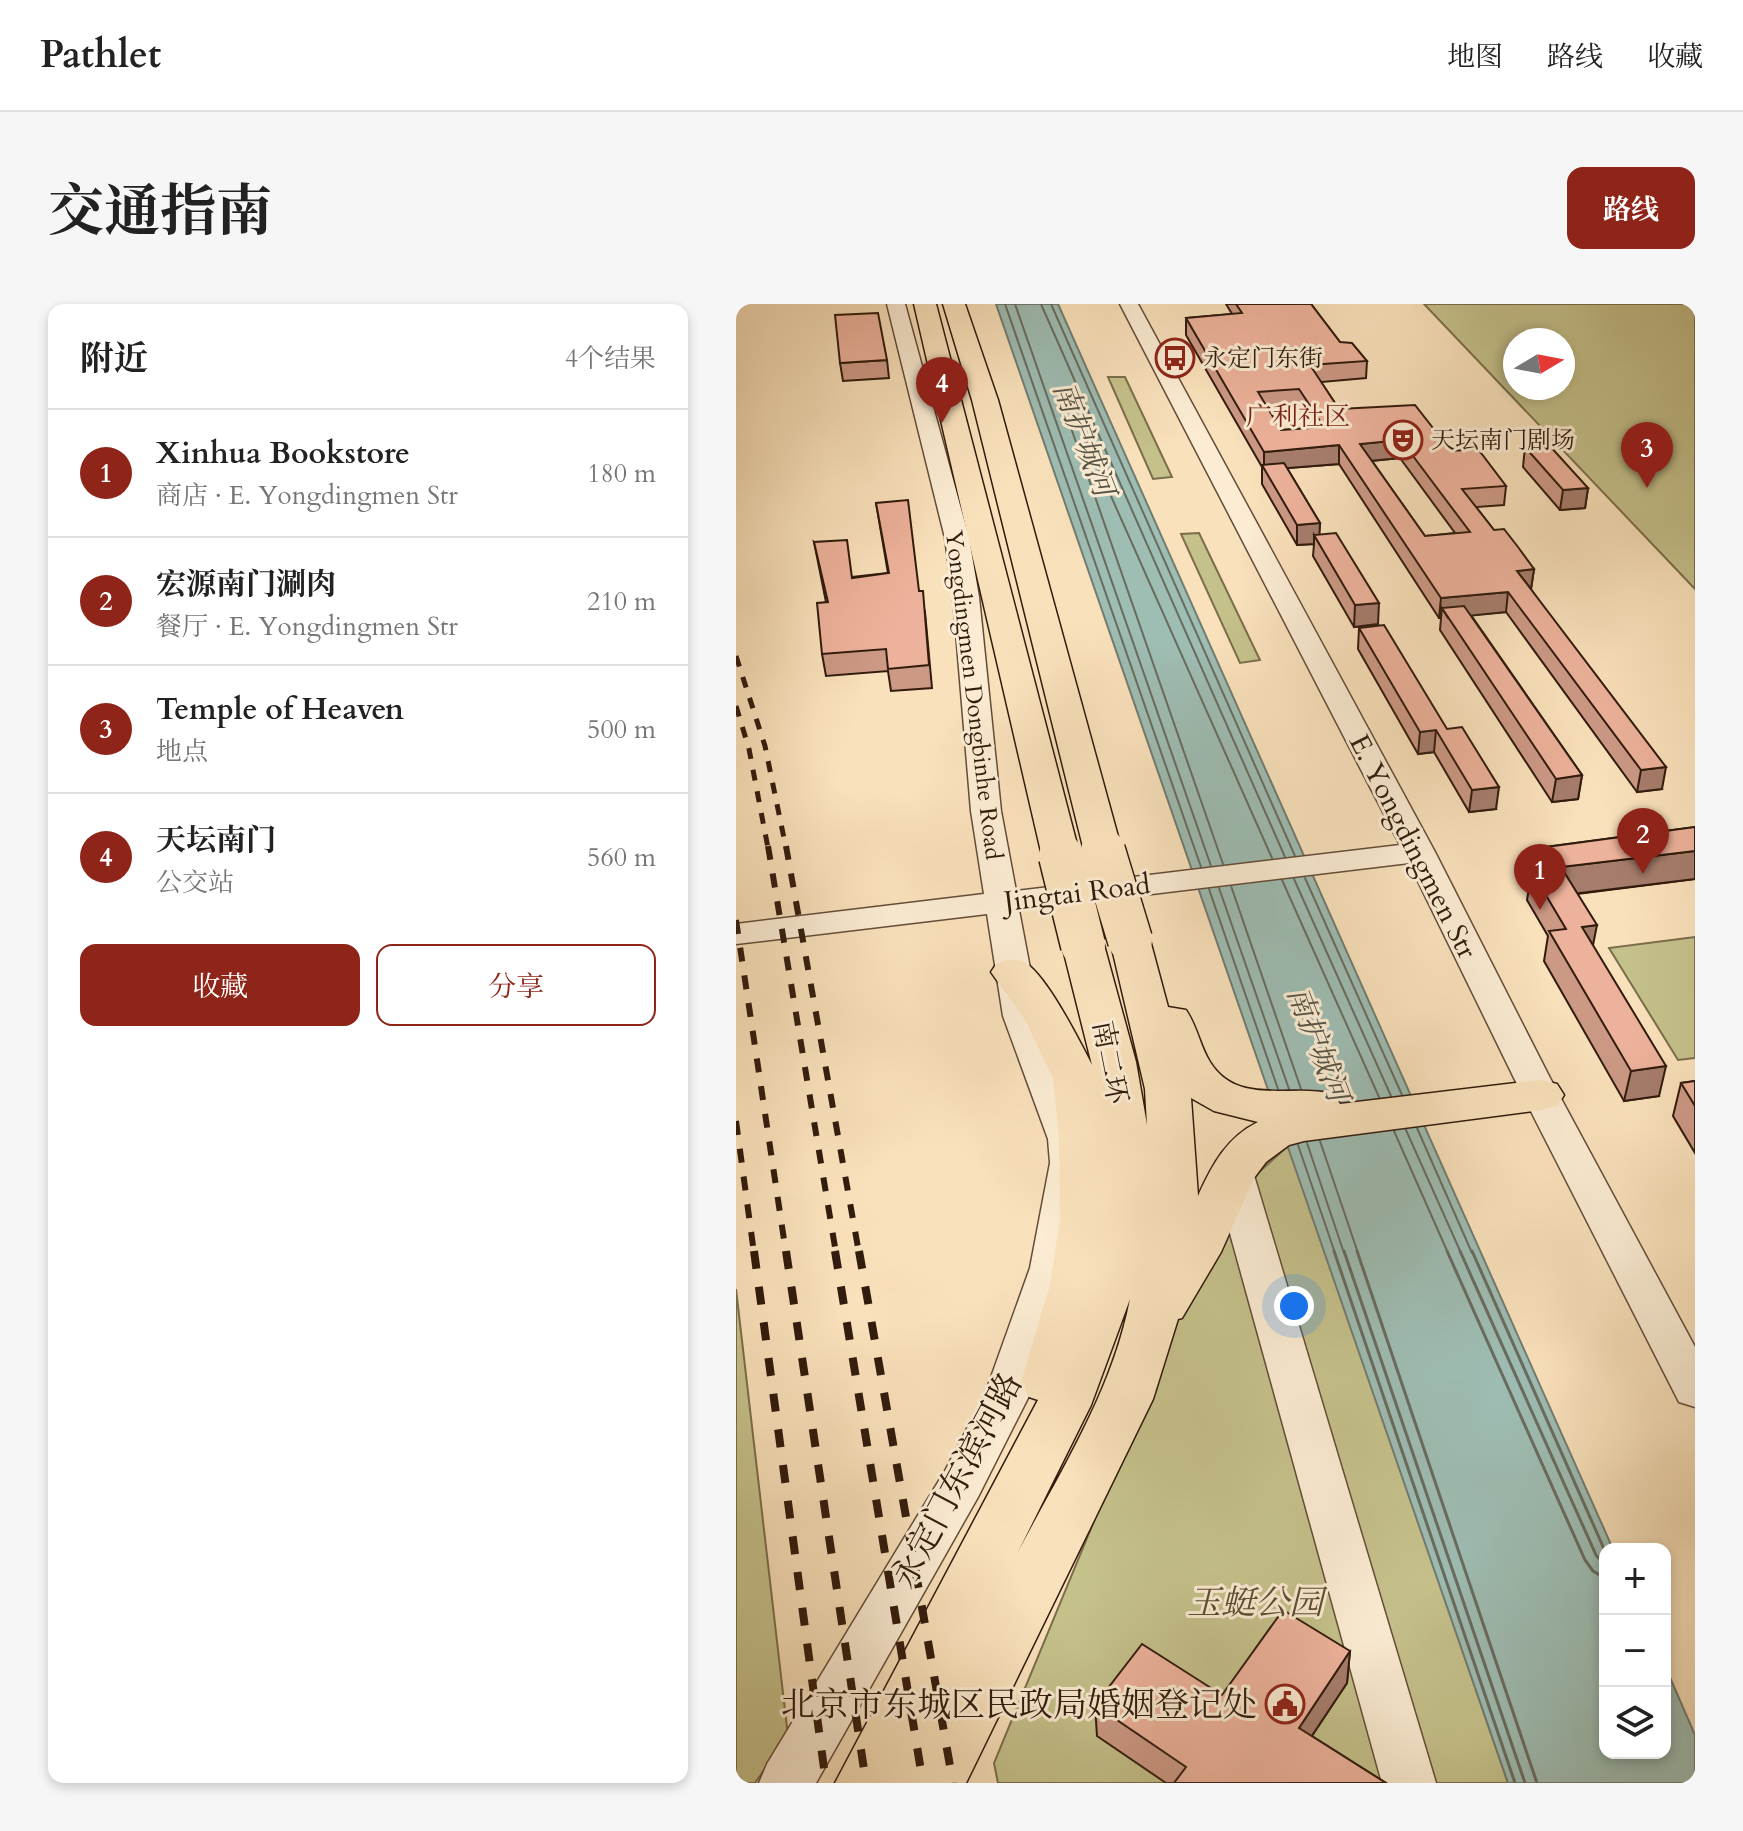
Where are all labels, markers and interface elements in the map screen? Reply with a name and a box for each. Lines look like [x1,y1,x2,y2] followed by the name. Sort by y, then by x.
[40,29,161,81] text: Pathlet
[1447,38,1503,76] text: 地图
[1547,38,1603,76] text: 路线
[1647,38,1703,76] text: 收藏
[1567,167,1695,249] button: 路线
[48,175,272,250] text: 交通指南
[1503,328,1575,400] north arrow
[80,336,148,382] text: 附近
[1154,337,1196,379] bus stop icon: 永定门东街
[565,341,656,376] text: 4个结果
[1203,342,1323,375] place label: 永定门东街
[916,357,968,423] pin: 4
[1043,376,1126,507] water label: 南护城河
[1246,399,1350,434] district label: 广利社区
[1382,419,1424,461] theatre icon: 天坛南门剧场
[1621,422,1673,488] pin: 3
[1431,424,1575,457] place label: 天坛南门剧场
[156,433,410,474] text: Xinhua Bookstore
[99,456,113,491] text: 1
[587,456,656,491] text: 180 m
[156,478,458,513] text: 商店 · E. Yongdingmen Str
[937,528,1010,862] street label: Yongdingmen Dongbinhe Road
[156,564,336,605] text: 宏源南门涮肉
[99,584,113,619] text: 2
[587,584,656,619] text: 210 m
[156,609,458,644] text: 餐厅 · E. Yongdingmen Str
[156,689,404,730] text: Temple of Heaven
[99,712,113,747] text: 3
[587,712,656,747] text: 500 m
[1340,728,1486,966] street label: E. Yongdingmen Str
[156,734,208,769] text: 地点
[1617,808,1669,874] pin: 2
[156,820,276,861] text: 天坛南门
[99,840,113,875] text: 4
[587,840,656,875] text: 560 m
[1514,844,1566,910] pin: 1
[156,865,234,900] text: 公交站
[998,865,1152,921] street label: Jingtai Road
[80,944,360,1026] button: 收藏
[376,944,656,1026] button: 分享
[1277,981,1360,1112] water label: 南护城河
[1083,1017,1137,1107] street label: 南二环
[1274,1286,1314,1326] your location
[881,1365,1033,1596] street label: 永定门东滨河路
[1599,1543,1671,1759] map controls
[1599,1543,1671,1615] button: +
[1187,1580,1328,1626] park label: 玉蜓公园
[1599,1615,1671,1687] button: −
[781,1682,1257,1728] place label: 北京市东城区民政局婚姻登记处
[1264,1683,1306,1725] public building icon: 北京市东城区民政局婚姻登记处
[1599,1687,1671,1759] button: layers

